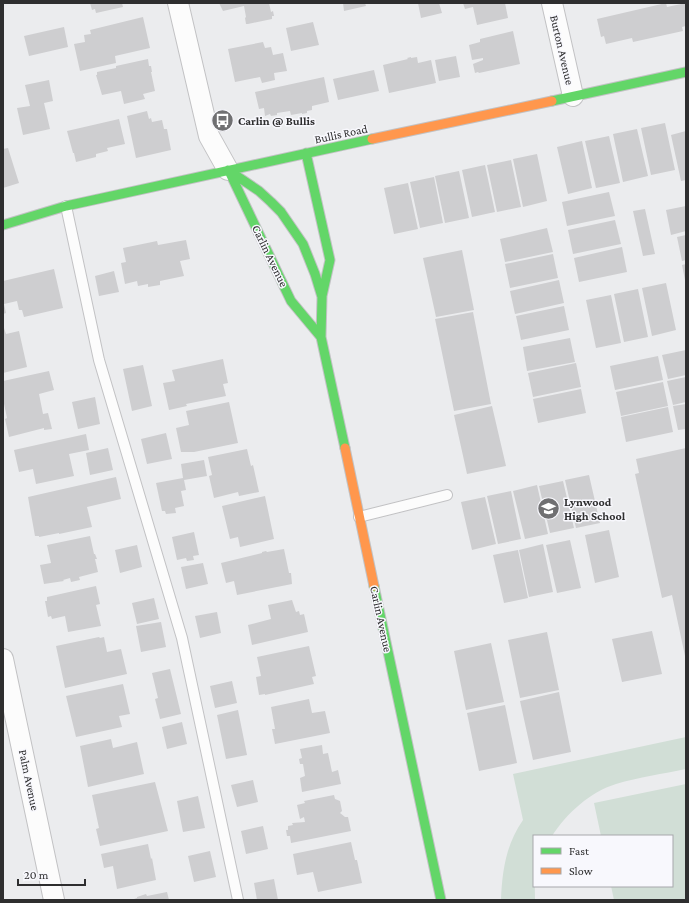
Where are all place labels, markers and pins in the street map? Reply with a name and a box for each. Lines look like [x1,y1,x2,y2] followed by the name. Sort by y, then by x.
[210,108,236,134] bus stop icon: Carlin @ Bullis
[238,114,315,128] place label: Carlin @ Bullis
[564,495,626,523] place label: Lynwood High School
[535,496,561,522] school or university icon: Lynwood High School

